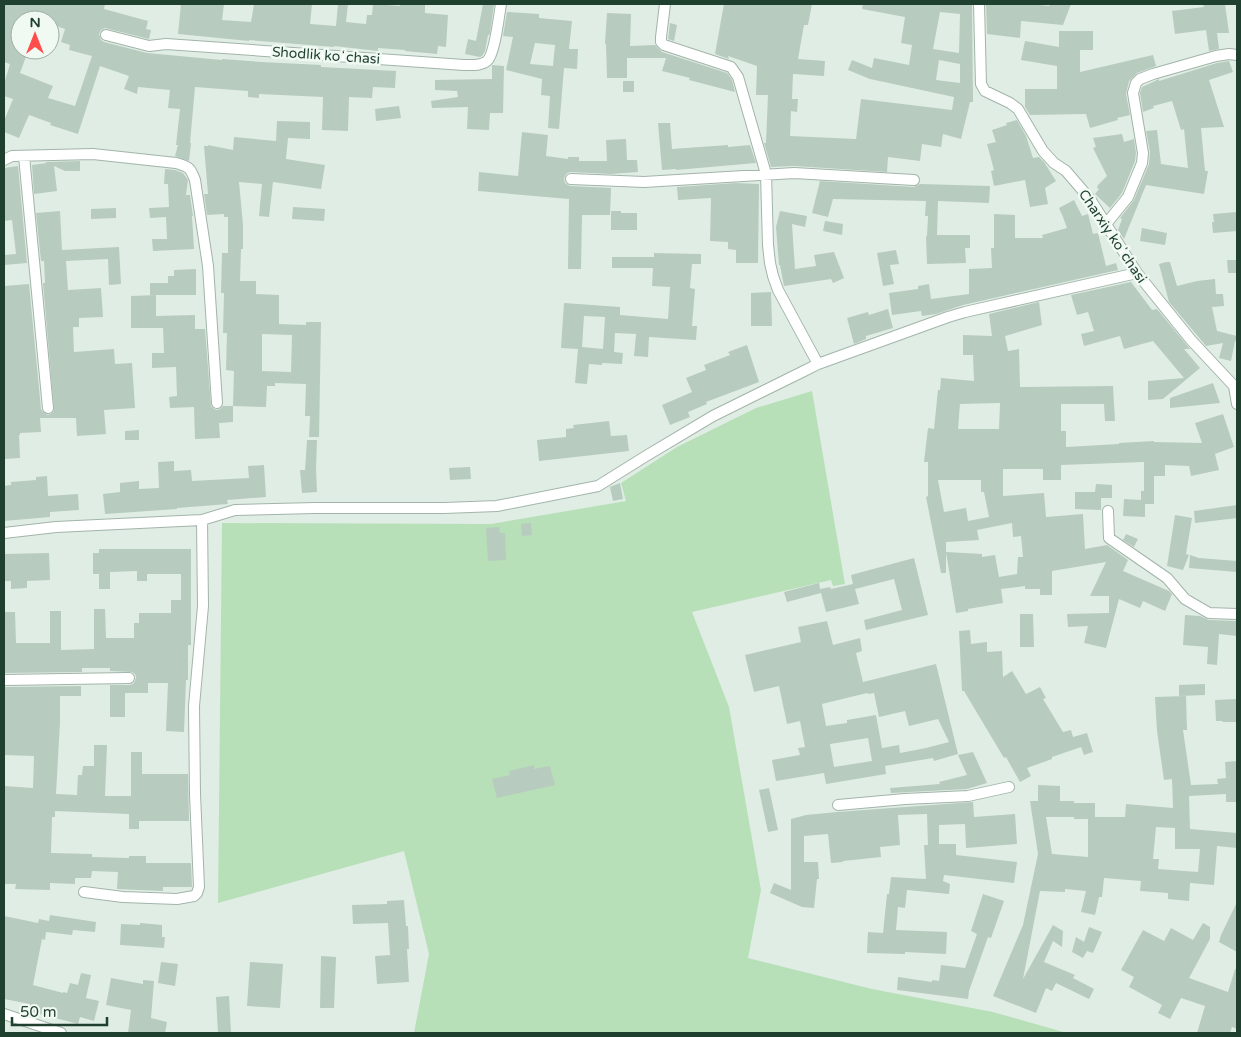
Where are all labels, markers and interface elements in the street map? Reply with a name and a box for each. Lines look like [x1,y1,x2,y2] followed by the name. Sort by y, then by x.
[10,10,60,60] north arrow
[29,14,41,31] text: N
[271,43,381,68] street label: Shodlik koʻchasi
[1075,186,1150,286] street label: Charxiy koʻchasi
[12,994,108,1026] scale bar
[20,1003,57,1021] text: 50 m

